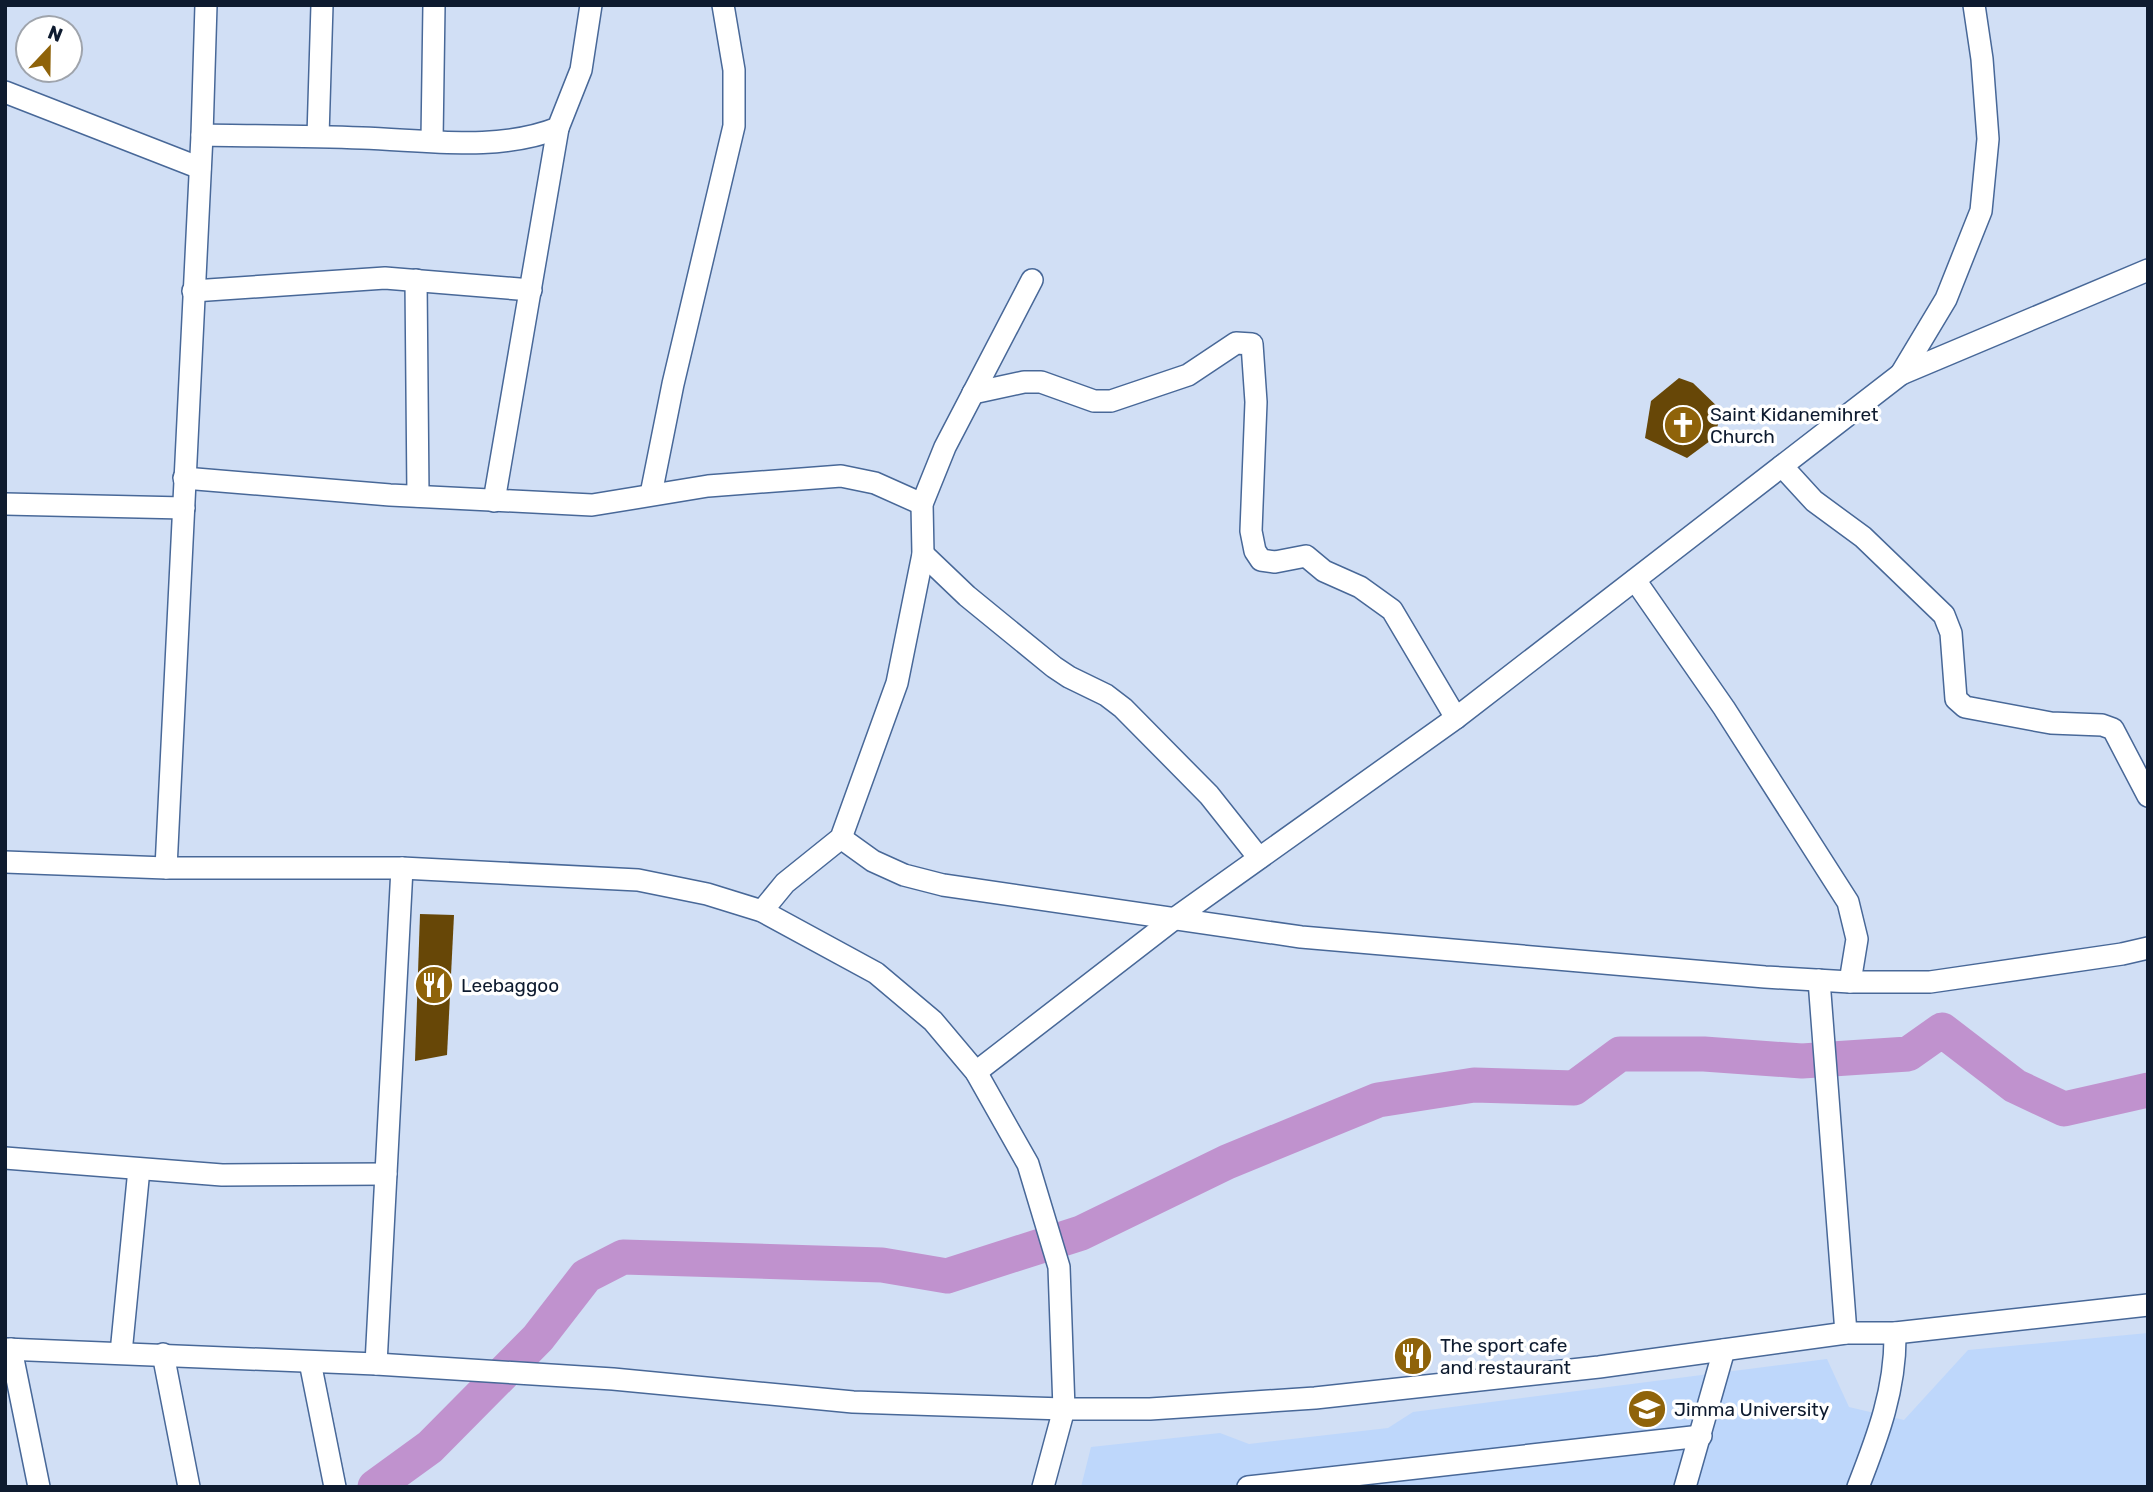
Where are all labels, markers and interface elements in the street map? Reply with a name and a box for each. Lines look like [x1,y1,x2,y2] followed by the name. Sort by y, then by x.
[14,14,84,84] north arrow
[45,20,66,47] text: N
[1710,403,1879,448] place label: Saint Kidanemihret Church
[1662,404,1704,446] church icon: Saint Kidanemihret Church
[413,964,455,1006] restaurant icon: Leebaggoo
[461,974,559,997] place label: Leebaggoo
[1440,1334,1572,1379] place label: The sport cafe and restaurant
[1392,1335,1434,1377] restaurant icon: The sport cafe and restaurant
[1626,1388,1668,1430] school or university icon: Jimma University
[1674,1398,1829,1421] place label: Jimma University

